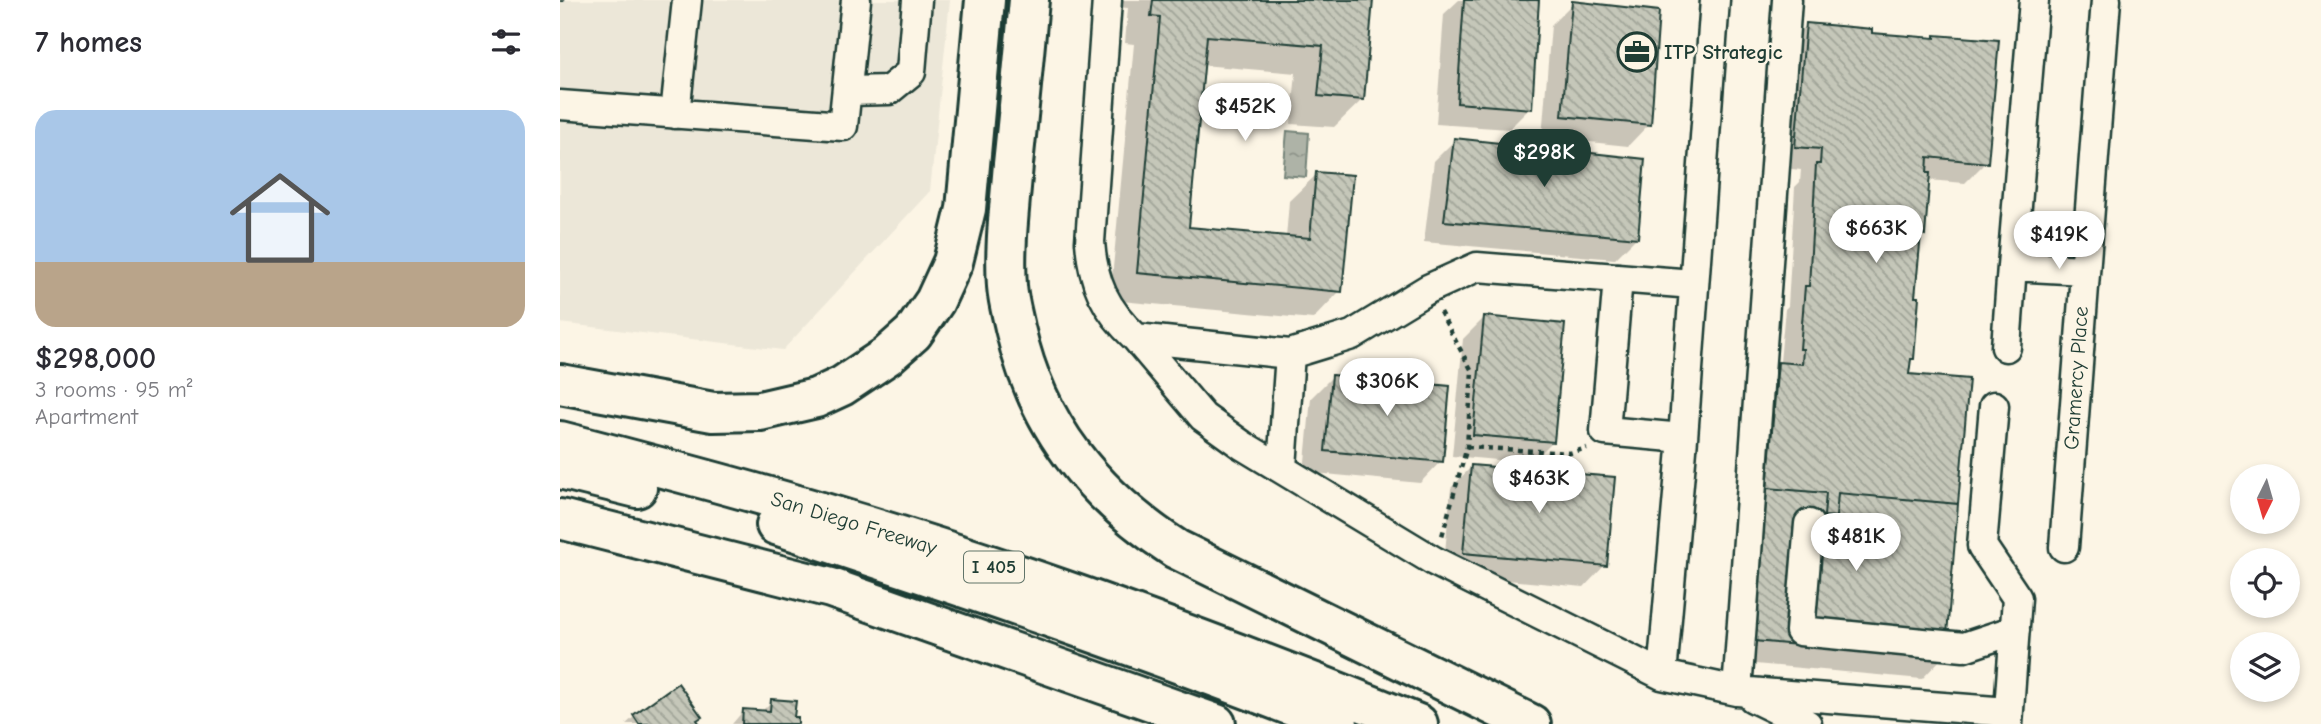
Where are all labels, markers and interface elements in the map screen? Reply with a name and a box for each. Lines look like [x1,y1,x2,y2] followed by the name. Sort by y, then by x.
[487,23,525,61] icon: filters
[35,25,142,60] text: 7 homes
[1616,31,1658,73] office icon: ITP Strategic
[1664,40,1783,64] place label: ITP Strategic
[1196,83,1294,143] pin: $452K
[1214,92,1276,119] text: $452K
[1495,130,1593,189] pin: $298K
[1513,138,1575,165] text: $298K
[217,155,343,281] icon: home
[1827,205,1925,265] pin: $663K
[2010,212,2108,271] pin: $419K
[1845,214,1907,241] text: $663K
[2030,220,2088,247] text: $419K
[2059,305,2093,451] street label: Gramercy Place
[35,341,156,376] text: $298,000
[1338,358,1436,418] pin: $306K
[1355,367,1419,394] text: $306K
[35,376,193,403] text: 3 rooms · 95 m²
[35,403,138,430] text: Apartment
[1490,456,1588,515] pin: $463K
[1509,464,1569,491] text: $463K
[2230,464,2300,534] north arrow
[2230,464,2300,702] map controls
[768,486,940,560] street label: San Diego Freeway
[1807,514,1905,573] pin: $481K
[1827,522,1885,549] text: $481K
[2230,548,2300,618] button: locate
[964,552,1024,582] road number: I 405
[2230,632,2300,702] button: layers

